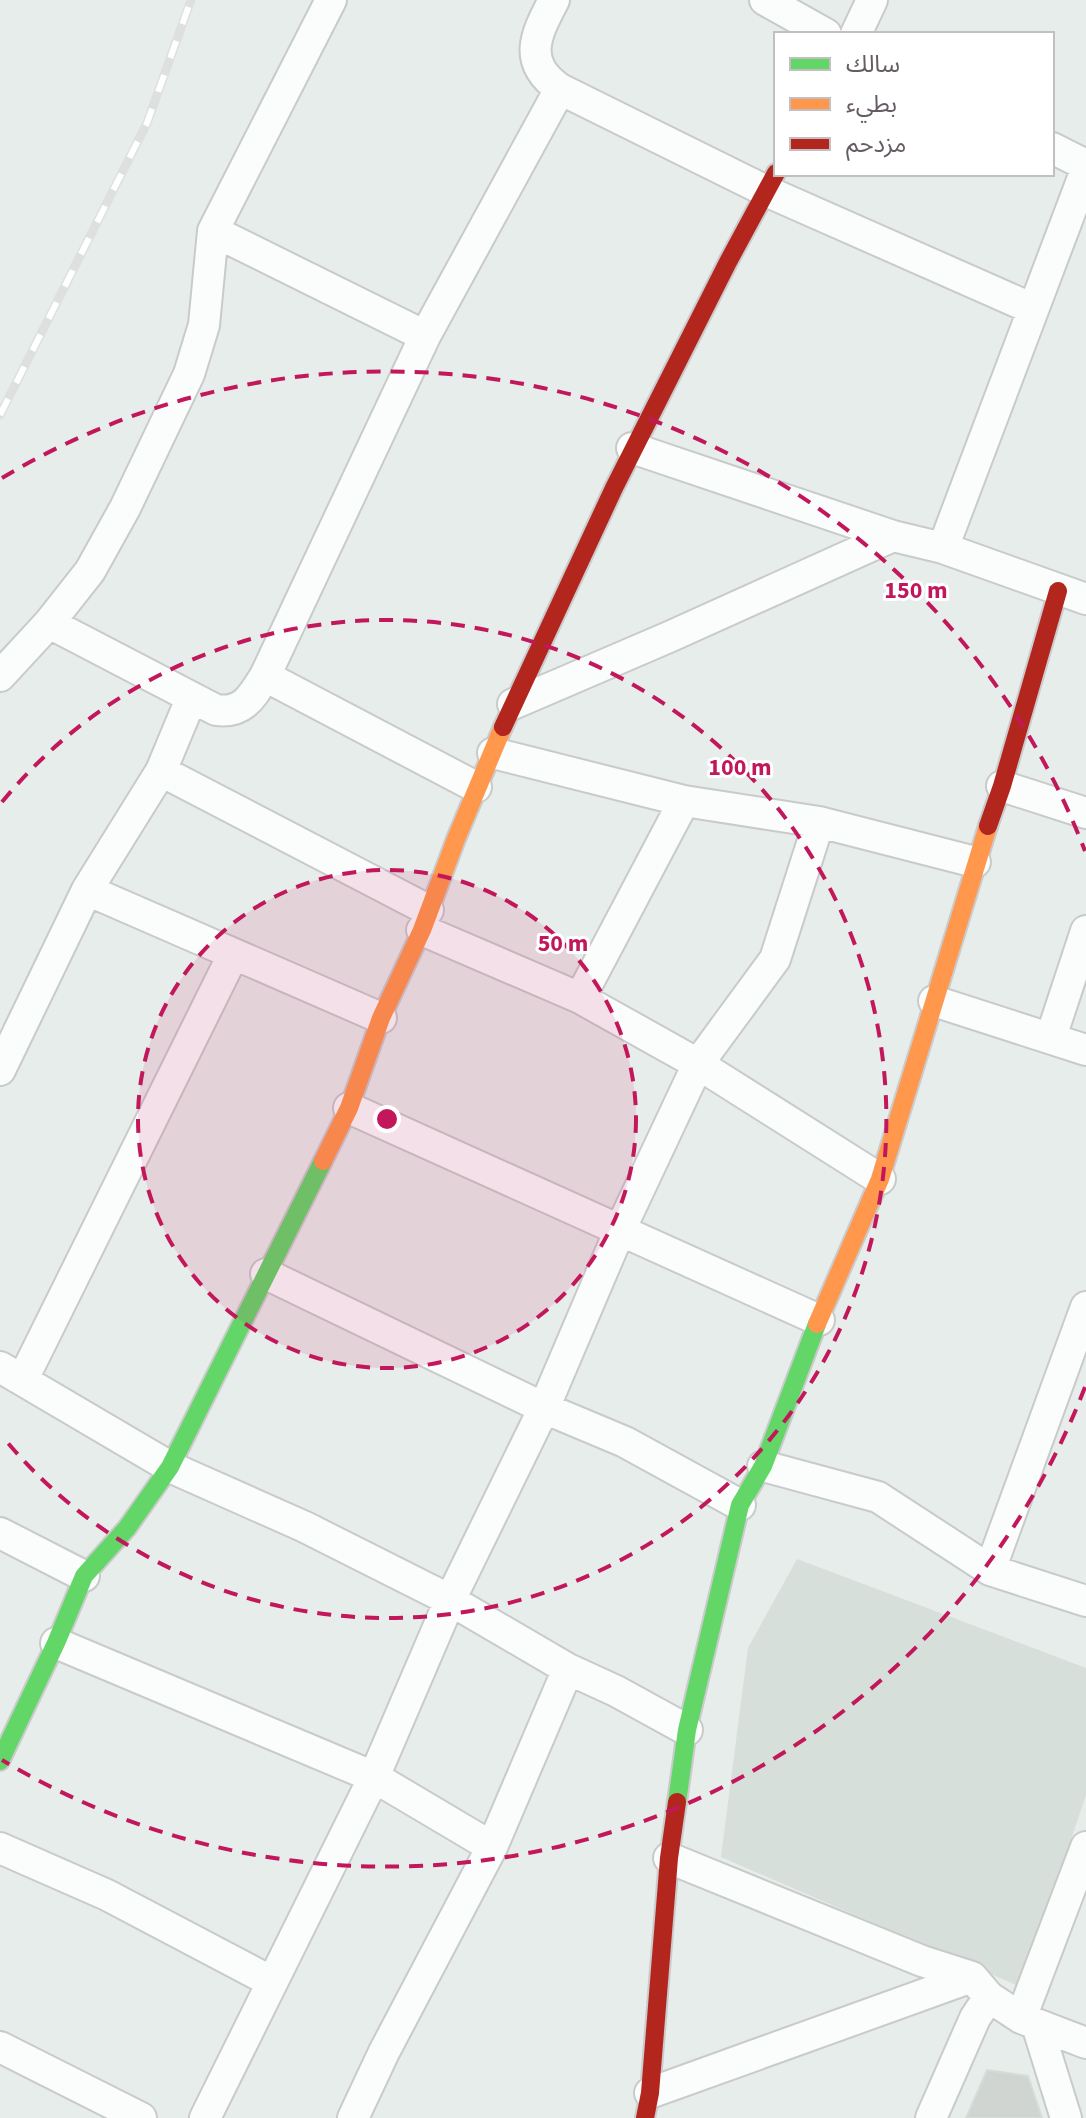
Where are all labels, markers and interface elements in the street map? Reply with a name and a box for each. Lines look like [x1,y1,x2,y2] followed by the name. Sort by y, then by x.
[774,32,1054,176] legend
[846,47,900,82] text: سالك
[846,87,897,123] text: بطيء
[846,127,906,162] text: مزدحم
[884,573,948,608] text: 150 m
[708,750,772,785] text: 100 m
[538,926,588,961] text: 50 m
[373,1105,401,1133] centre of rings

